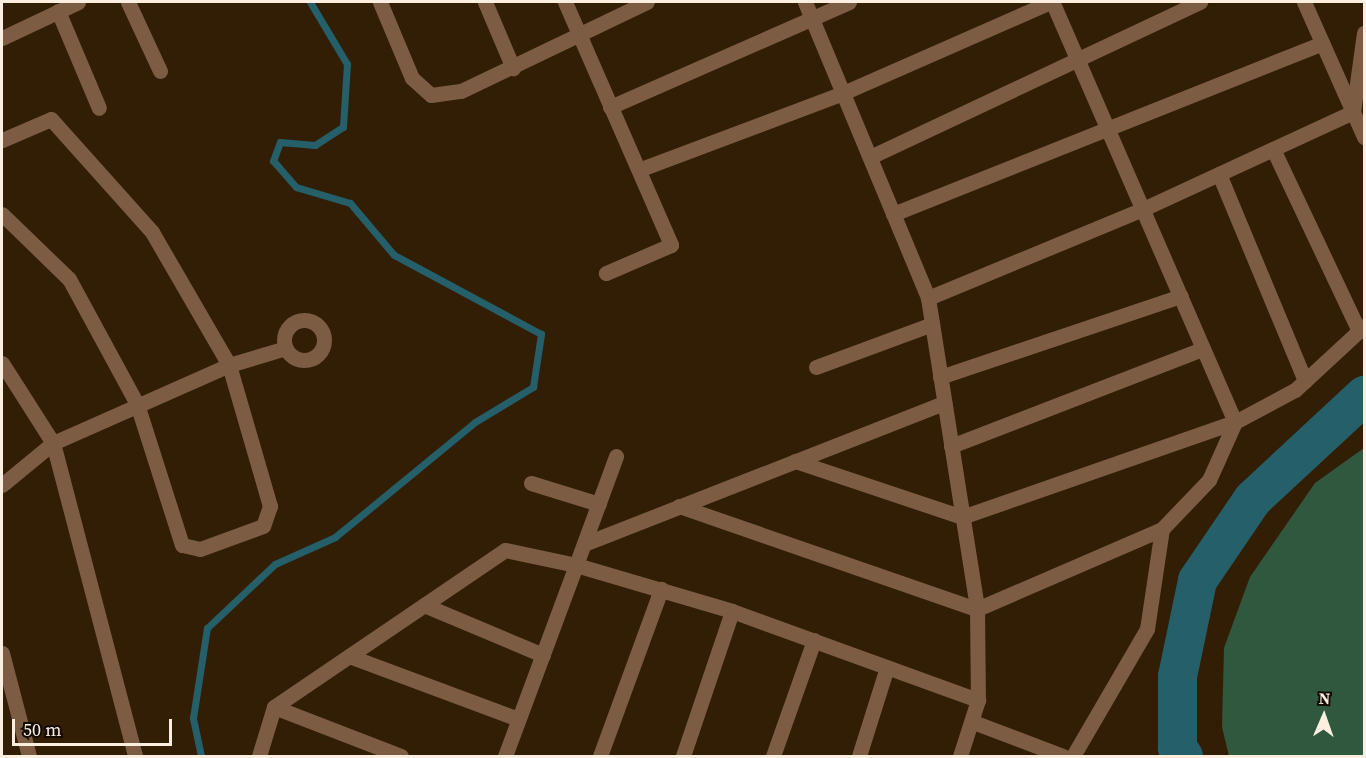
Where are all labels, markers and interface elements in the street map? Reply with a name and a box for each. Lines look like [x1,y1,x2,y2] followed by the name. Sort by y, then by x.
[1294,686,1354,746] north arrow
[1318,687,1331,709] text: N
[15,707,176,745] scale bar
[23,717,61,742] text: 50 m

